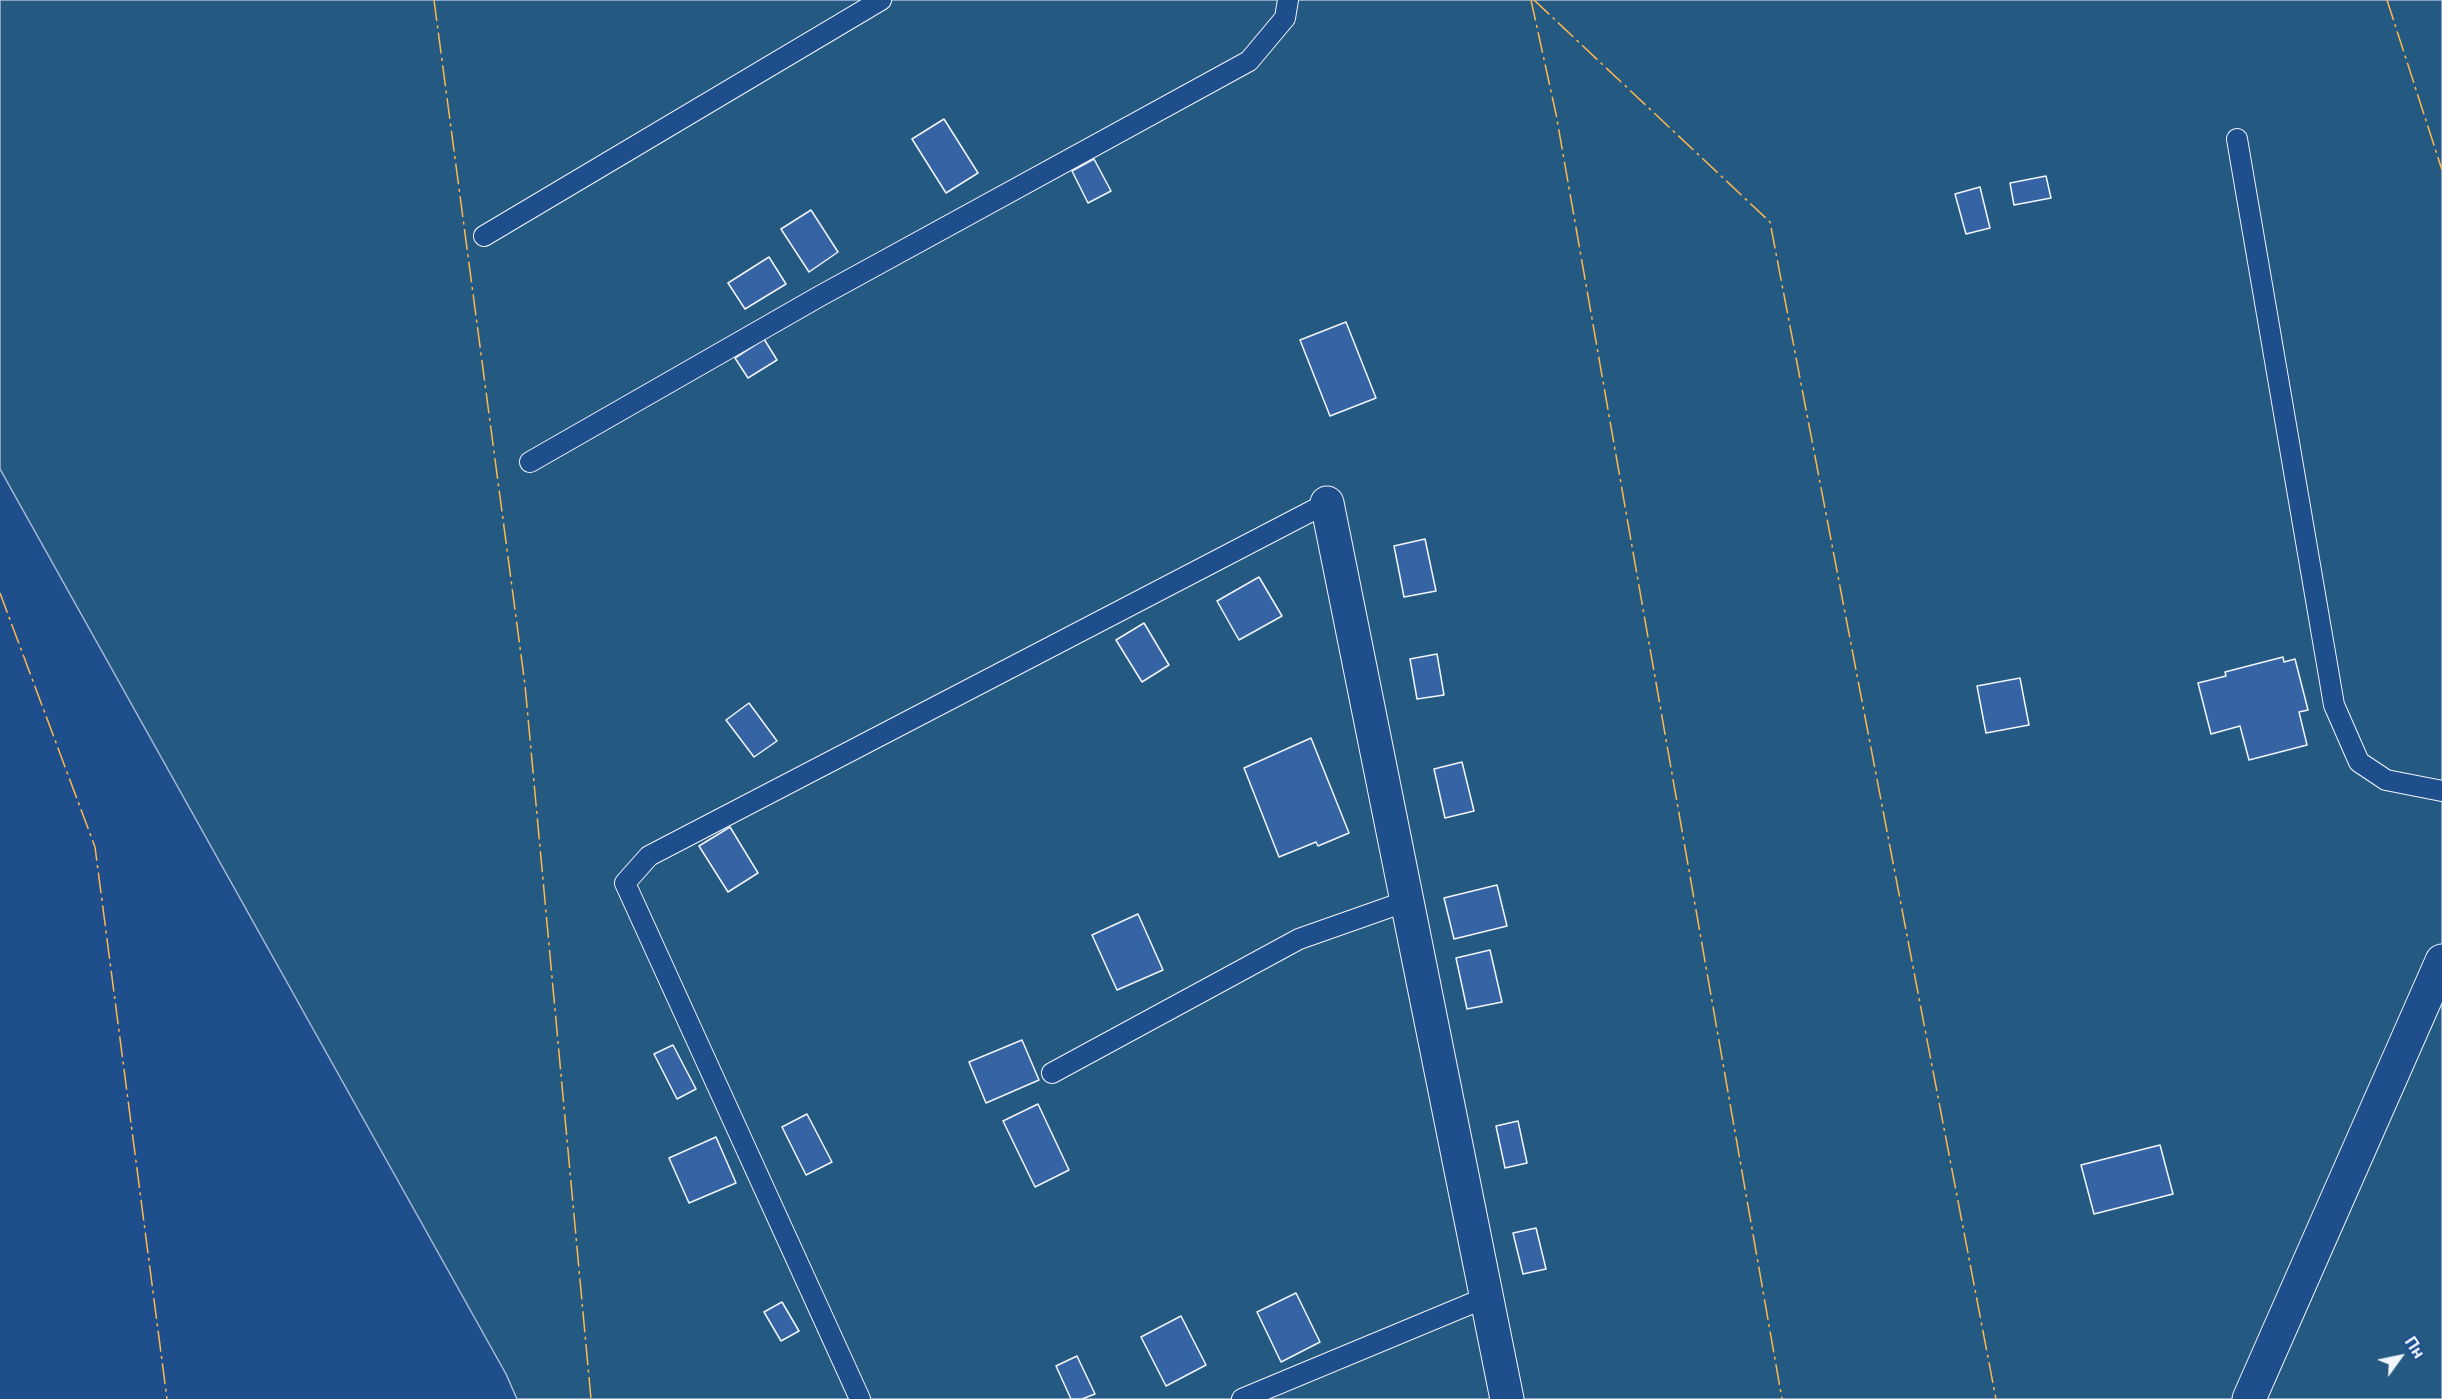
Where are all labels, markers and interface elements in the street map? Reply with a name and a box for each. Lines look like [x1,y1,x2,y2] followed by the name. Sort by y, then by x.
[2370,1327,2430,1387] north arrow
[2400,1332,2430,1363] text: Пн

